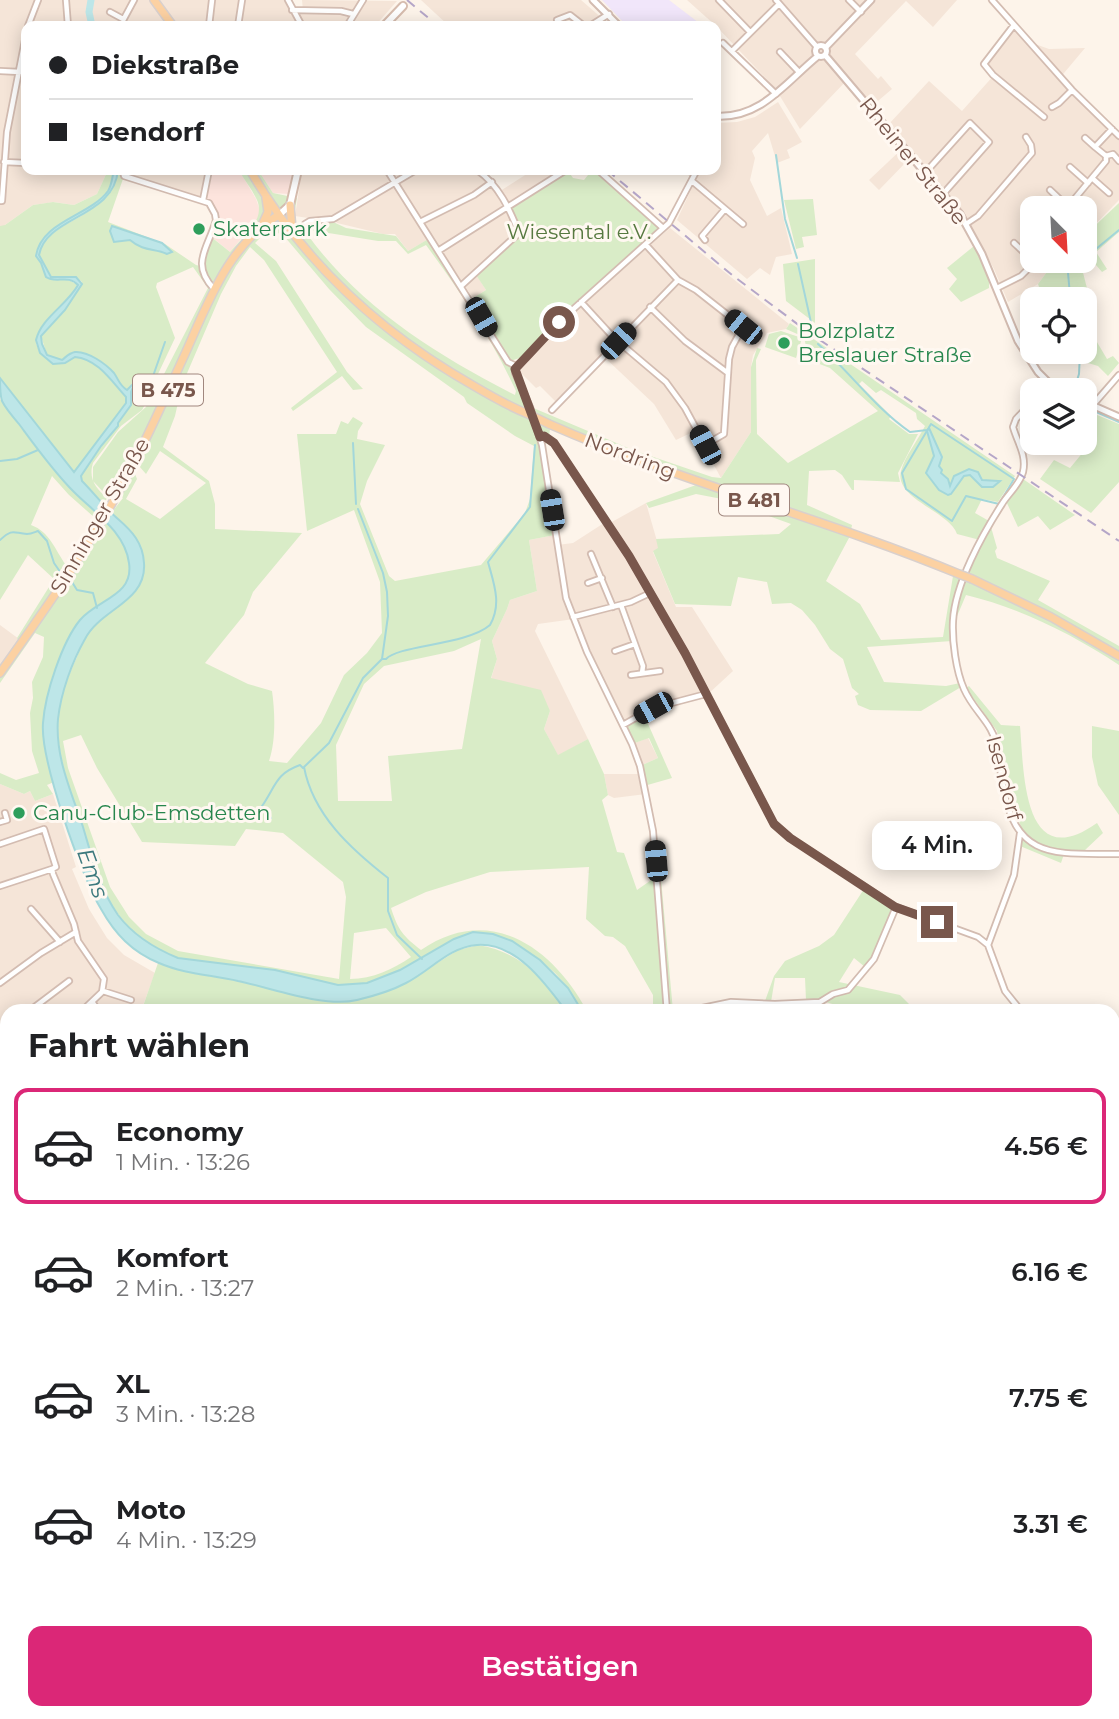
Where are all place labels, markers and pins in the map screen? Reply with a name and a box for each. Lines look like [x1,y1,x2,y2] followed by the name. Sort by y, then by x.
[213,216,328,241] place label: Skaterpark
[191,221,207,237] marker: Skaterpark
[798,318,972,367] place label: Bolzplatz Breslauer Straße
[776,335,792,351] marker: Bolzplatz Breslauer Straße
[33,800,270,825] place label: Canu-Club-Emsdetten
[11,805,27,821] marker: Canu-Club-Emsdetten

